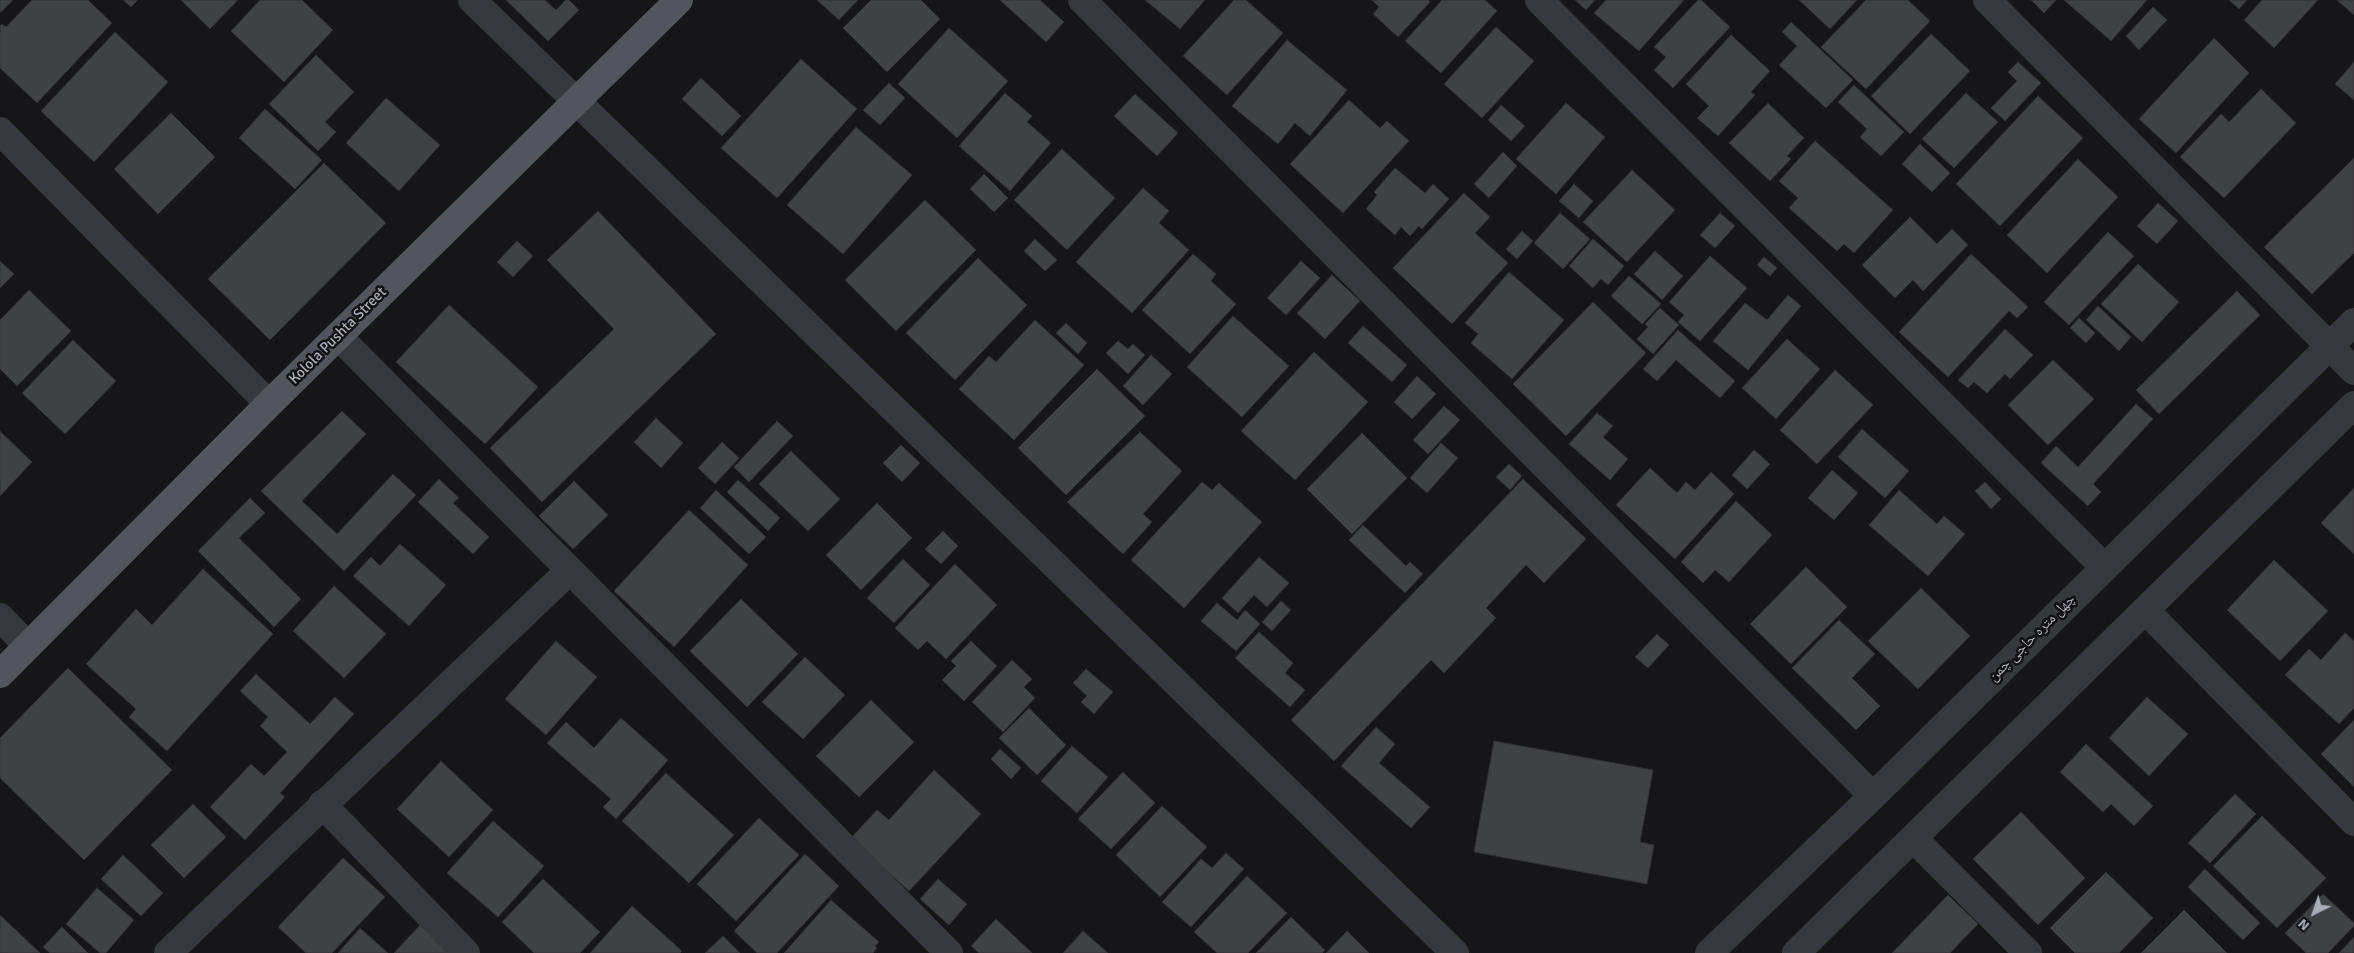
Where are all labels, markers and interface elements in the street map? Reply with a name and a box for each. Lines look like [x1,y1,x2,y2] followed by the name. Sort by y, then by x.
[286,284,390,388] street label: Kolola Pushta Street
[1985,591,2079,685] street label: چهل متره حاجی چمن
[2289,888,2339,938] north arrow
[2295,915,2313,934] text: N

